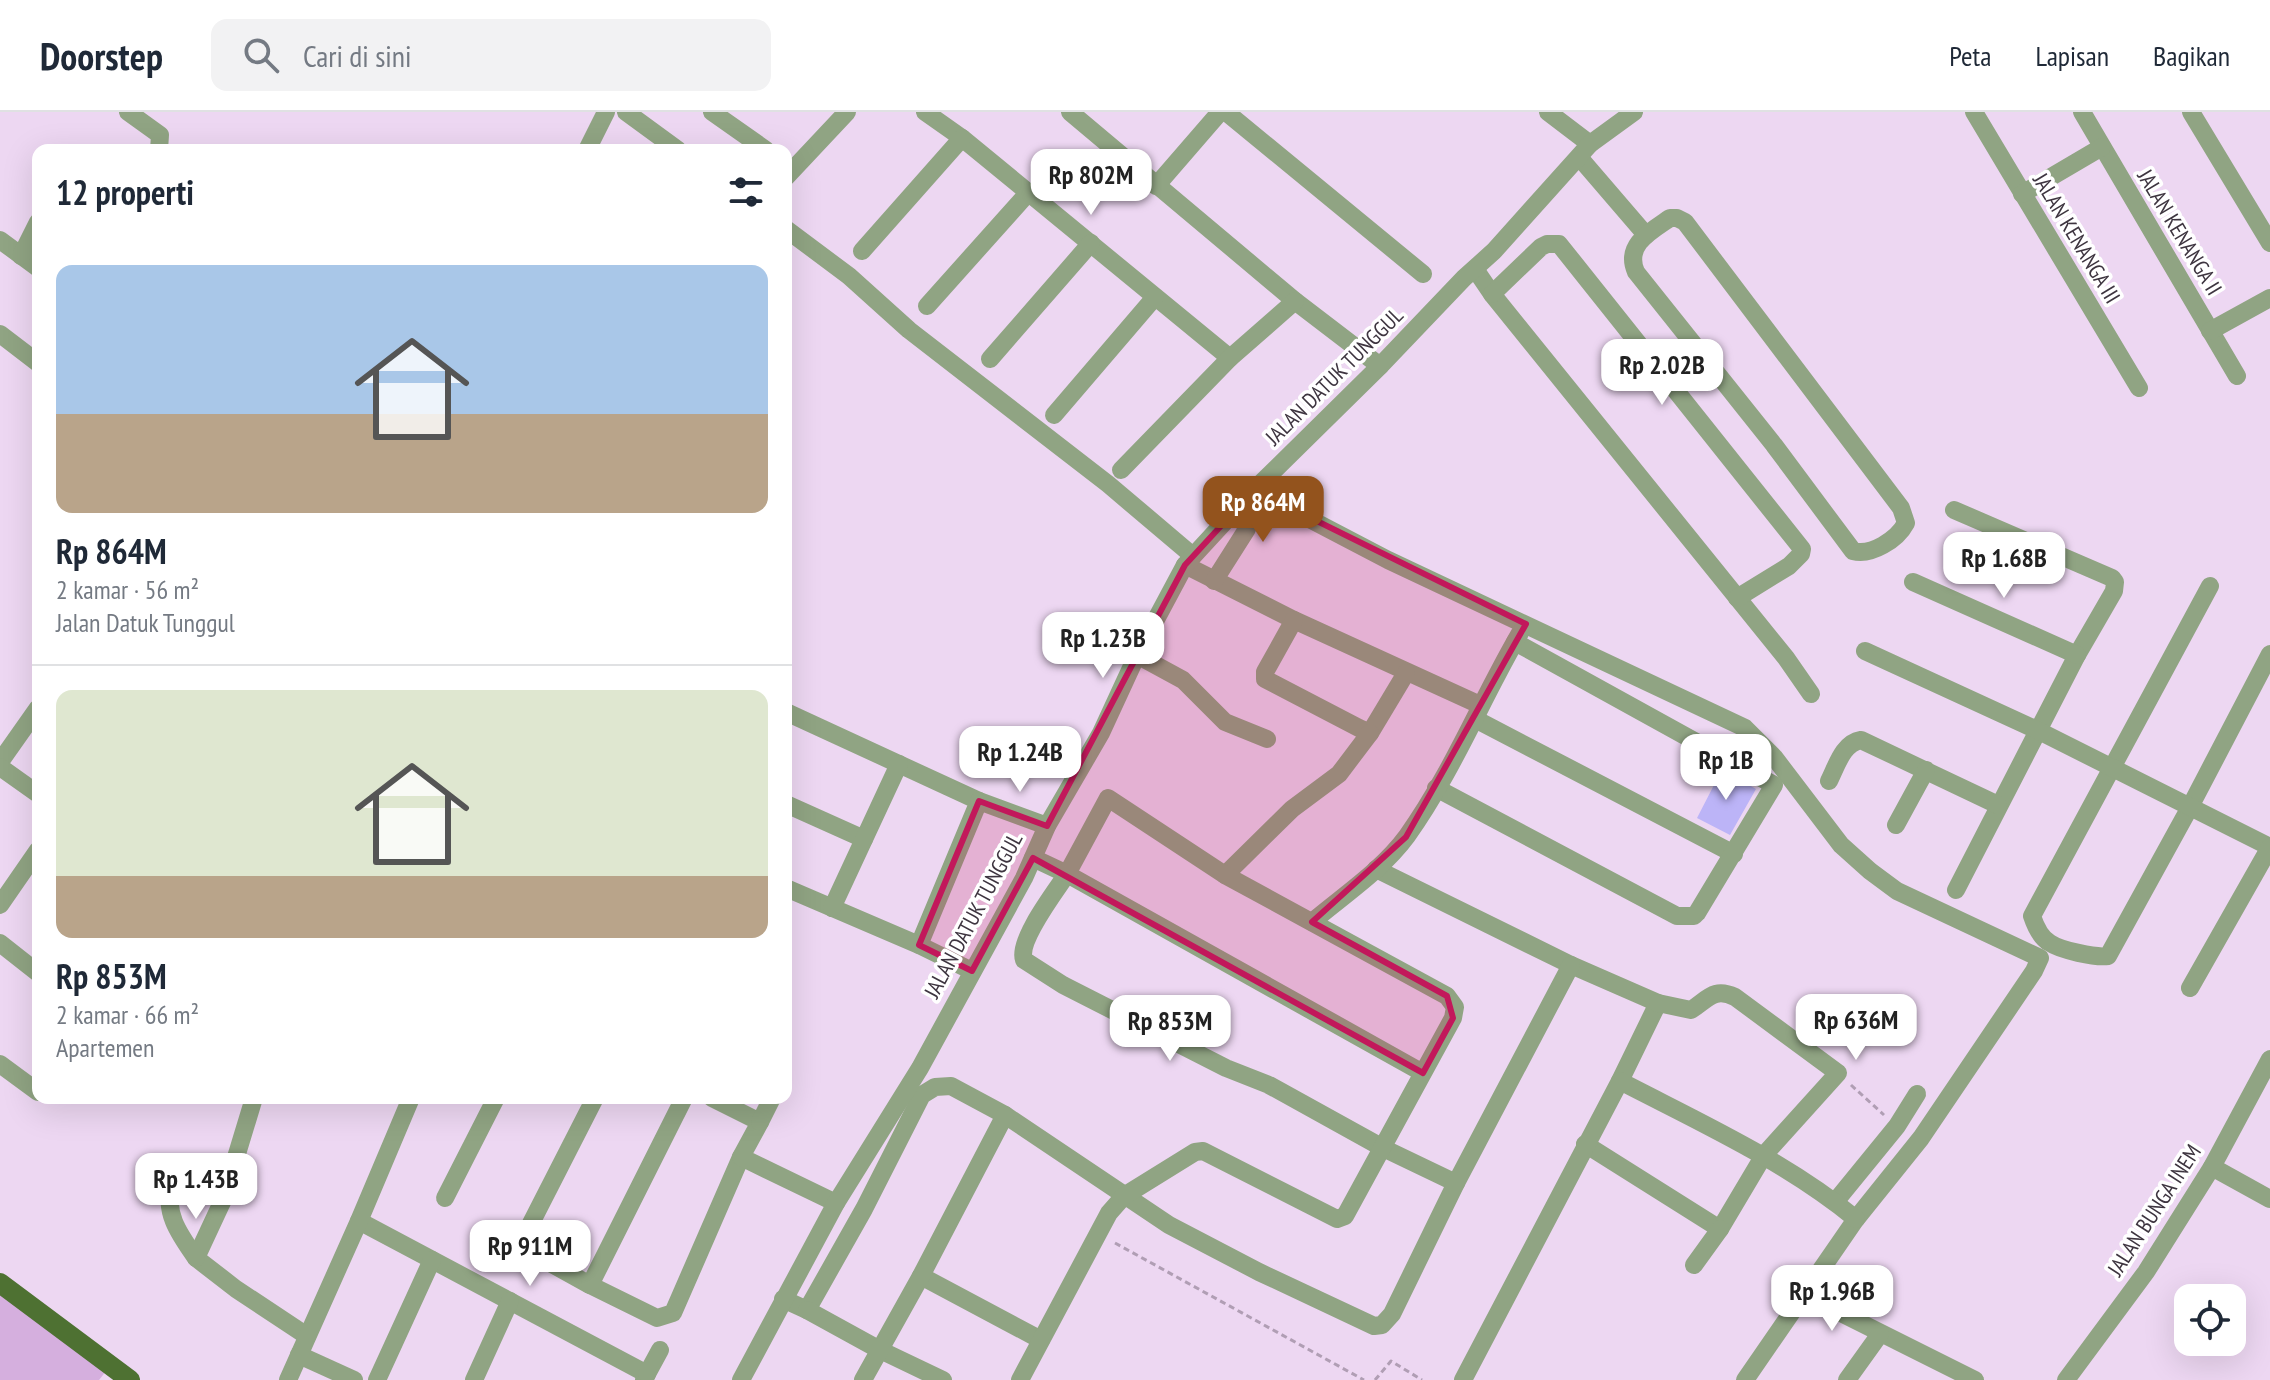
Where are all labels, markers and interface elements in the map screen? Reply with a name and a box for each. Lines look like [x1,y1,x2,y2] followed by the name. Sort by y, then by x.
[211,19,771,91] search box
[40,31,163,80] text: Doorstep
[239,33,283,77] icon: search
[303,36,412,75] text: Cari di sini
[1949,37,1991,74] text: Peta
[2035,37,2109,74] text: Lapisan
[2153,37,2230,74] text: Bagikan
[1017,149,1165,217] pin: Rp 802M
[1049,158,1133,191] text: Rp 802M
[2131,163,2228,300] street label: JALAN KENANGA II
[2027,167,2127,308] street label: JALAN KENANGA III
[56,170,194,214] text: 12 properti
[724,170,768,214] icon: filters
[1259,301,1409,451] street label: JALAN DATUK TUNGGUL
[340,317,484,461] icon: home
[1579,339,1745,407] pin: Rp 2.02B
[1619,348,1705,381] text: Rp 2.02B
[1189,476,1337,544] pin: Rp 864M
[1221,485,1305,518] text: Rp 864M
[56,529,167,573] text: Rp 864M
[1921,532,2087,600] pin: Rp 1.68B
[1961,541,2047,574] text: Rp 1.68B
[56,573,199,606] text: 2 kamar · 56 m²
[56,606,235,639] text: Jalan Datuk Tunggul
[1020,612,1186,680] pin: Rp 1.23B
[1060,621,1146,654] text: Rp 1.23B
[937,726,1103,794] pin: Rp 1.24B
[1670,734,1782,802] pin: Rp 1B
[977,735,1063,768] text: Rp 1.24B
[340,742,484,886] icon: home
[1698,743,1754,776] text: Rp 1B
[917,828,1028,1003] street label: JALAN DATUK TUNGGUL
[56,954,167,998] text: Rp 853M
[1782,994,1930,1062] pin: Rp 636M
[1096,995,1244,1063] pin: Rp 853M
[56,998,199,1031] text: 2 kamar · 66 m²
[1814,1003,1898,1036] text: Rp 636M
[1128,1004,1212,1037] text: Rp 853M
[56,1031,155,1064] text: Apartemen
[2101,1139,2207,1282] street label: JALAN BUNGA INEM
[113,1153,279,1221] pin: Rp 1.43B
[153,1162,239,1195] text: Rp 1.43B
[456,1220,604,1288] pin: Rp 911M
[488,1229,572,1262] text: Rp 911M
[1749,1265,1915,1333] pin: Rp 1.96B
[1789,1274,1875,1307] text: Rp 1.96B
[2174,1284,2246,1356] map controls
[2174,1284,2246,1356] button: locate

